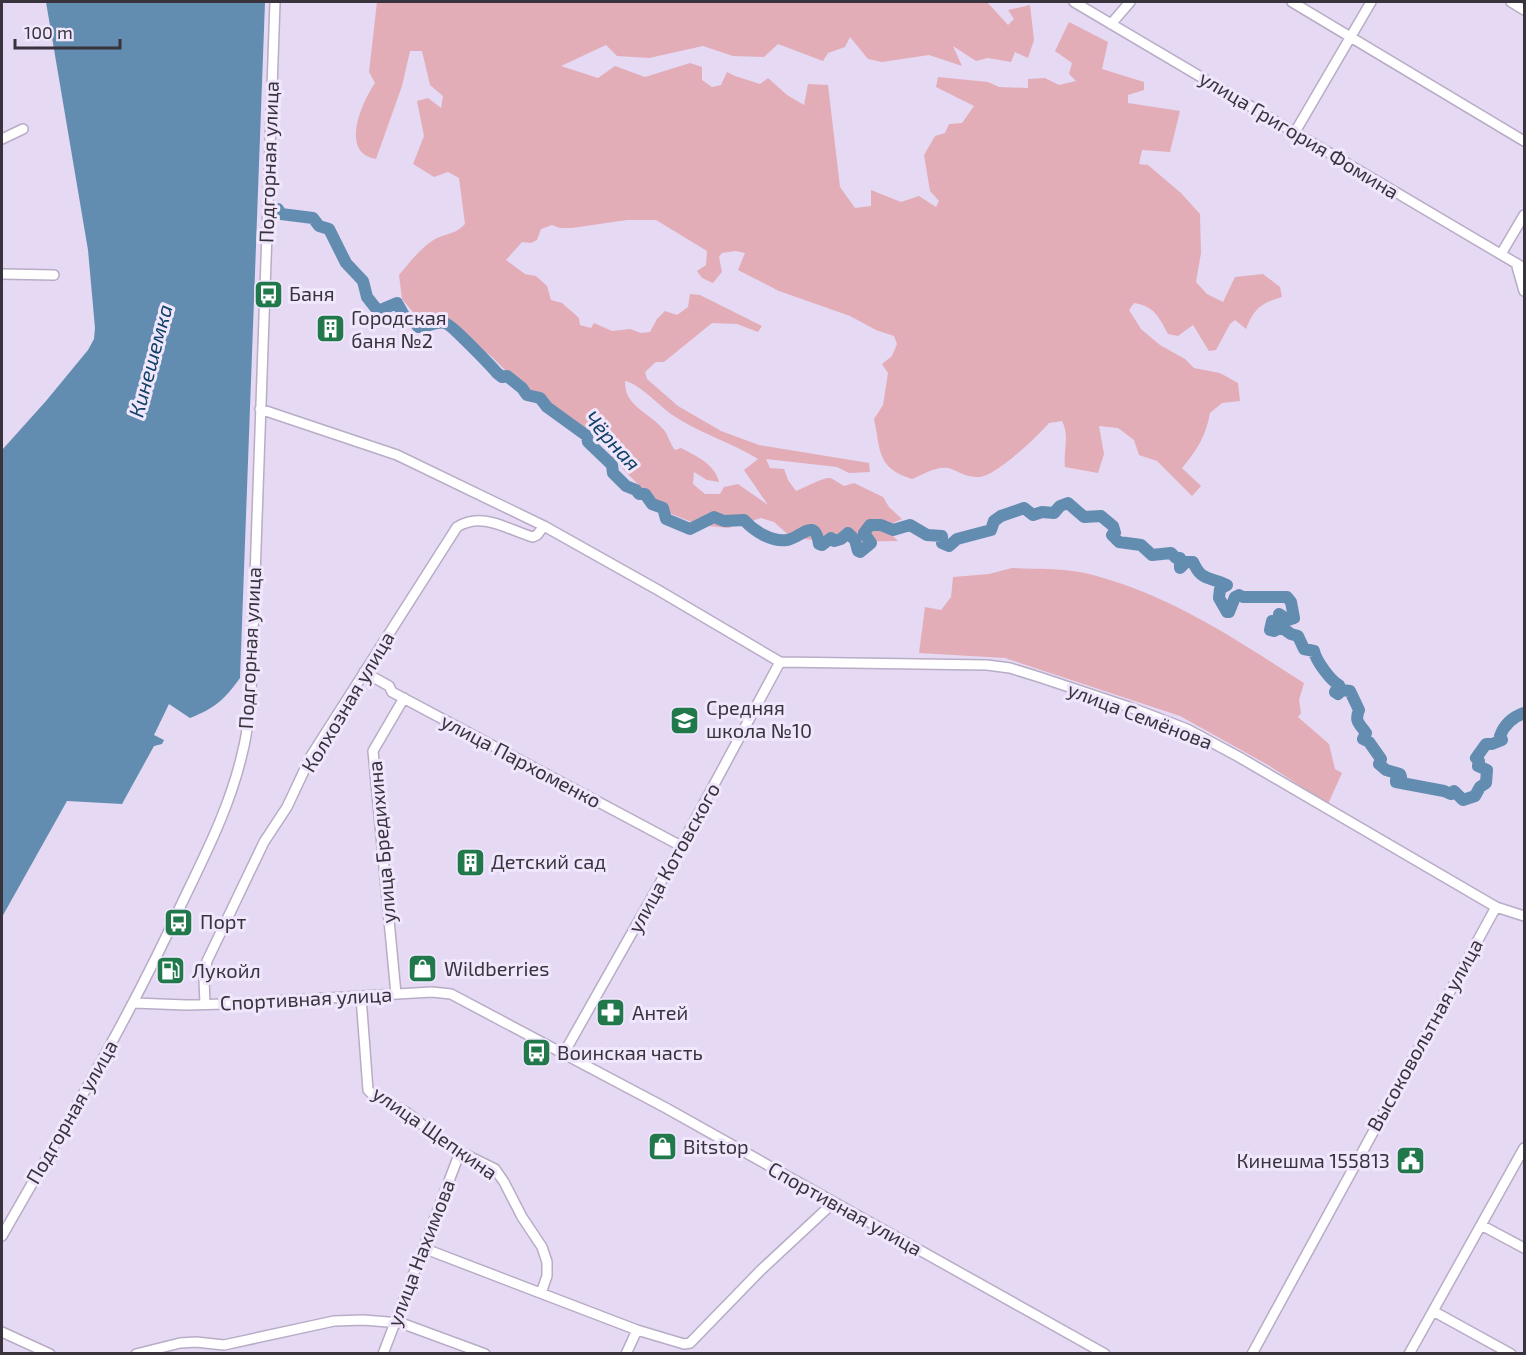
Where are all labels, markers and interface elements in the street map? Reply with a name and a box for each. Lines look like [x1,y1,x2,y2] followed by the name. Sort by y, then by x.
[15,12,120,50] scale bar
[24,21,73,43] text: 100 m
[1195,65,1404,204] street label: улица Григория Фомина
[253,80,284,244] street label: Подгорная улица
[252,278,284,310] bus stop icon: Баня
[289,281,335,305] place label: Баня
[122,301,177,420] water label: Кинешемка
[351,305,447,352] place label: Городская баня №2
[314,313,346,345] building icon: Городская баня №2
[580,405,646,475] water label: Чёрная
[233,566,266,730] street label: Подгорная улица
[296,627,399,777] street label: Колхозная улица
[1064,676,1216,755] street label: улица Семёнова
[706,695,812,742] place label: Средняя школа №10
[669,704,701,736] school or university icon: Средняя школа №10
[437,708,606,813] street label: улица Пархоменко
[362,760,401,924] street label: улица Бредихина
[622,778,725,937] street label: улица Котовского
[454,846,486,878] building icon: Детский сад
[491,849,606,873] place label: Детский сад
[163,906,195,938] bus stop icon: Порт
[200,909,246,933] place label: Порт
[1361,934,1488,1135] street label: Высоковольтная улица
[407,953,439,985] shop icon: Wildberries
[155,955,187,987] fuel station icon: Лукойл
[444,956,549,980] place label: Wildberries
[192,958,261,983] place label: Лукойл
[219,982,393,1015] street label: Спортивная улица
[595,997,627,1029] pharmacy icon: Антей
[632,1000,688,1024] place label: Антей
[20,1035,123,1188] street label: Подгорная улица
[520,1037,552,1069] bus stop icon: Воинская часть
[557,1040,703,1064] place label: Воинская часть
[368,1080,503,1185] street label: улица Щепкина
[646,1131,678,1163] shop icon: Bitstop
[683,1134,749,1158] place label: Bitstop
[1395,1145,1427,1177] public building icon: Кинешма 155813
[1237,1148,1390,1172] place label: Кинешма 155813
[764,1156,927,1261] street label: Спортивная улица
[381,1176,460,1330] street label: улица Нахимова

